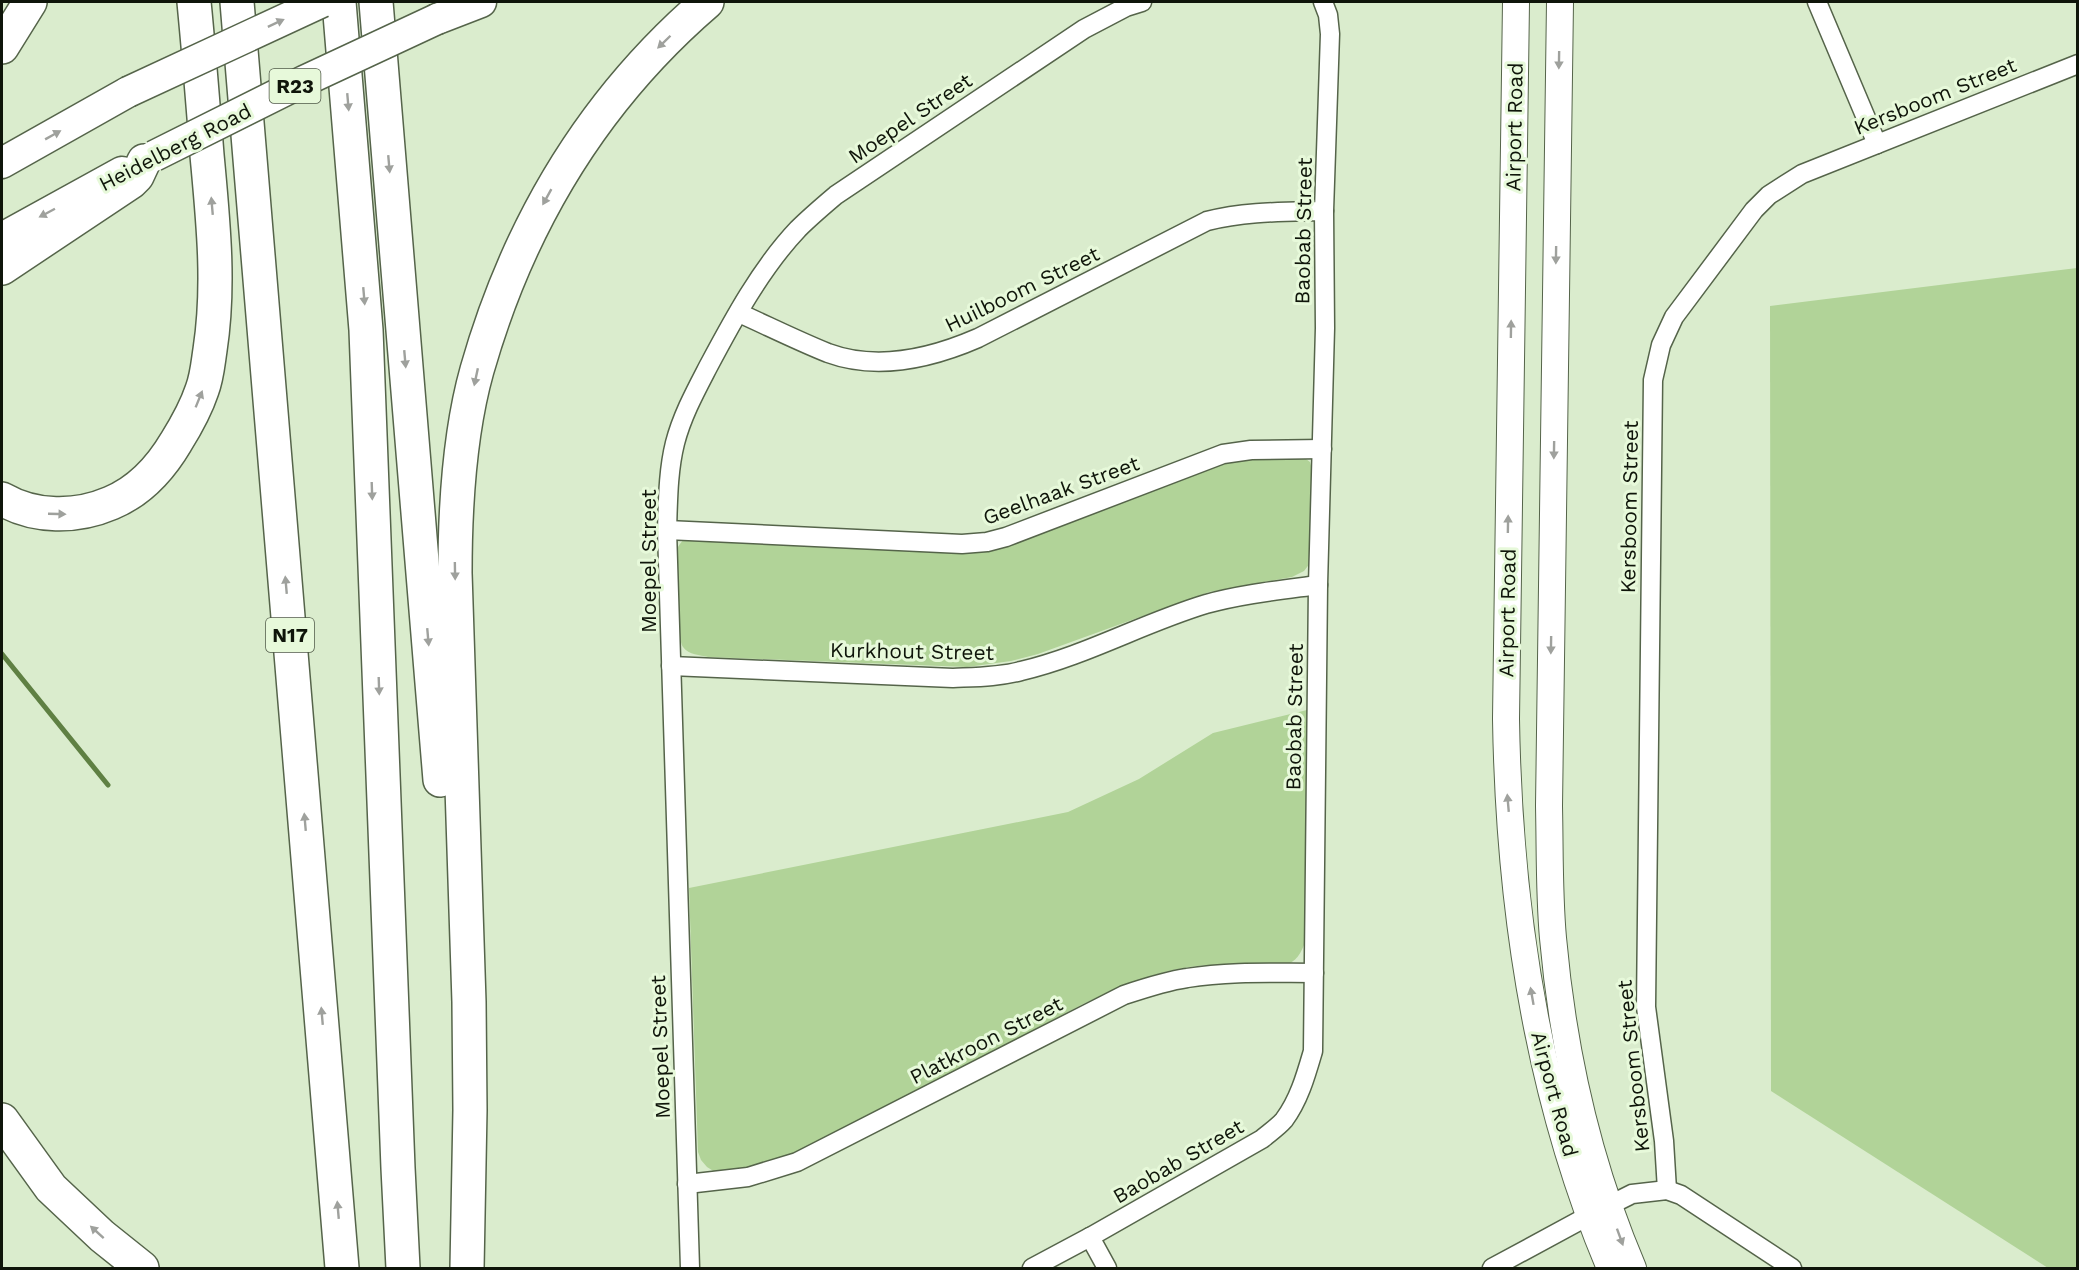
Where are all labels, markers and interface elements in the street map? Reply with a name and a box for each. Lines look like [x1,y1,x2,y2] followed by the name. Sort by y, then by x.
[268,18,285,27] one-way arrow
[658,34,672,48] one-way arrow
[1554,50,1563,69] one-way arrow
[1850,52,2020,140] street label: Kersboom Street
[1500,62,1528,192] street label: Airport Road
[843,67,977,169] street label: Moepel Street
[270,69,320,103] road number: R23
[343,92,353,111] one-way arrow
[95,98,255,196] street label: Heidelberg Road
[44,130,61,140] one-way arrow
[384,155,394,174] one-way arrow
[1289,157,1317,305] street label: Baobab Street
[542,188,552,205] one-way arrow
[207,196,217,215] one-way arrow
[38,208,55,218] one-way arrow
[941,241,1104,337] street label: Huilboom Street
[1551,245,1561,264] one-way arrow
[359,287,368,306] one-way arrow
[1506,319,1515,338] one-way arrow
[400,349,410,368] one-way arrow
[471,368,480,387] one-way arrow
[195,390,204,408] one-way arrow
[1615,420,1643,594] street label: Kersboom Street
[1549,440,1559,459] one-way arrow
[979,450,1143,530] street label: Geelhaak Street
[368,481,377,500] one-way arrow
[636,489,661,633] street label: Moepel Street
[48,509,67,518] one-way arrow
[1503,514,1513,533] one-way arrow
[1493,548,1521,678] street label: Airport Road
[450,561,460,580] one-way arrow
[281,576,291,595] one-way arrow
[266,618,314,652] road number: N17
[424,627,433,646] one-way arrow
[1546,635,1556,654] one-way arrow
[830,637,995,665] street label: Kurkhout Street
[1280,643,1308,791] street label: Baobab Street
[375,676,384,695] one-way arrow
[1503,793,1513,812] one-way arrow
[301,812,310,831] one-way arrow
[645,975,675,1119] street label: Moepel Street
[1612,978,1654,1153] street label: Kersboom Street
[1527,987,1536,1006] one-way arrow
[905,991,1067,1089] street label: Platkroon Street
[317,1006,326,1025] one-way arrow
[1526,1028,1584,1160] street label: Airport Road
[1108,1113,1248,1209] street label: Baobab Street
[333,1201,343,1220] one-way arrow
[90,1226,105,1239] one-way arrow
[1616,1228,1625,1246] one-way arrow

